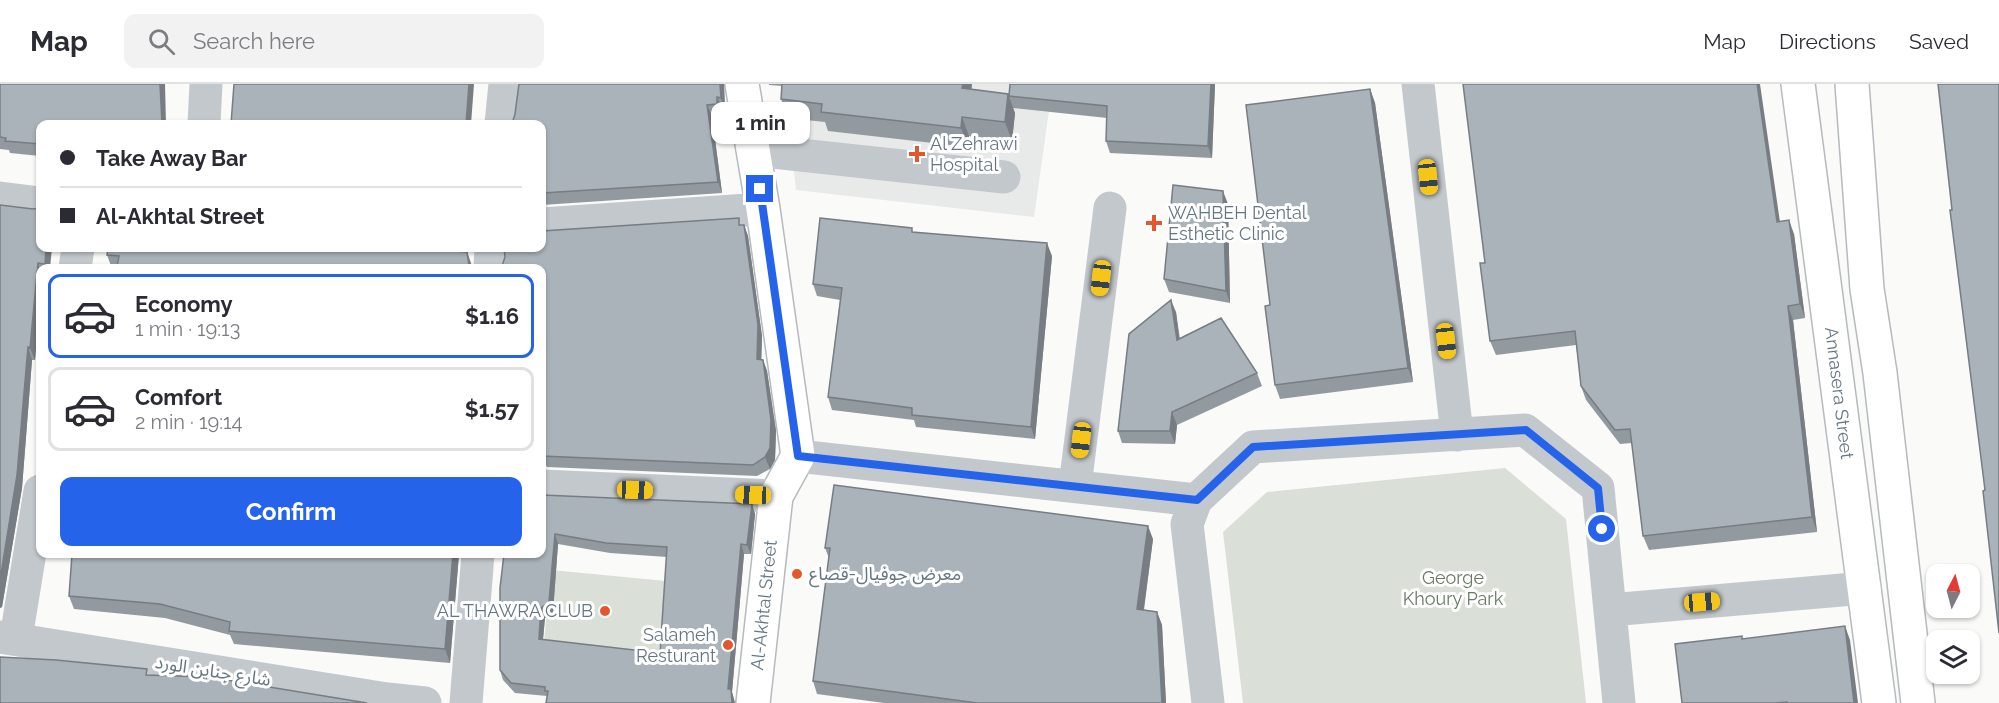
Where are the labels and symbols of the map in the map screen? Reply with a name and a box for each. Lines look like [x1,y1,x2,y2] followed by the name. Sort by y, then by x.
[710,102,810,144] callout: 1 min
[930,133,1018,175] place label: Al Zehrawi Hospital
[908,145,926,163] marker: Al Zehrawi Hospital
[1417,158,1439,196] car
[746,175,773,202] route end
[1168,202,1307,244] place label: WAHBEH Dental Esthetic Clinic
[1145,214,1163,232] marker: WAHBEH Dental Esthetic Clinic
[1090,259,1112,297] car
[1435,322,1457,360] car
[1821,326,1858,460] street label: Annasera Street
[1070,421,1092,459] car
[617,480,653,500] car
[735,485,771,505] car
[1588,515,1615,542] route start
[746,539,781,671] street label: Al-Akhtal Street
[809,563,961,588] place label: معرض جوفيال-قصاع
[1926,564,1980,618] north arrow
[790,567,804,581] marker: معرض جوفيال-قصاع
[1403,567,1504,609] park label: George Khoury Park
[1683,591,1721,613] car
[437,600,593,621] place label: AL THAWRA CLUB
[598,604,612,618] marker: AL THAWRA CLUB
[636,624,716,666] place label: Salameh Resturant
[721,638,735,652] marker: Salameh Resturant
[153,651,272,694] street label: شارع جناين الورد

